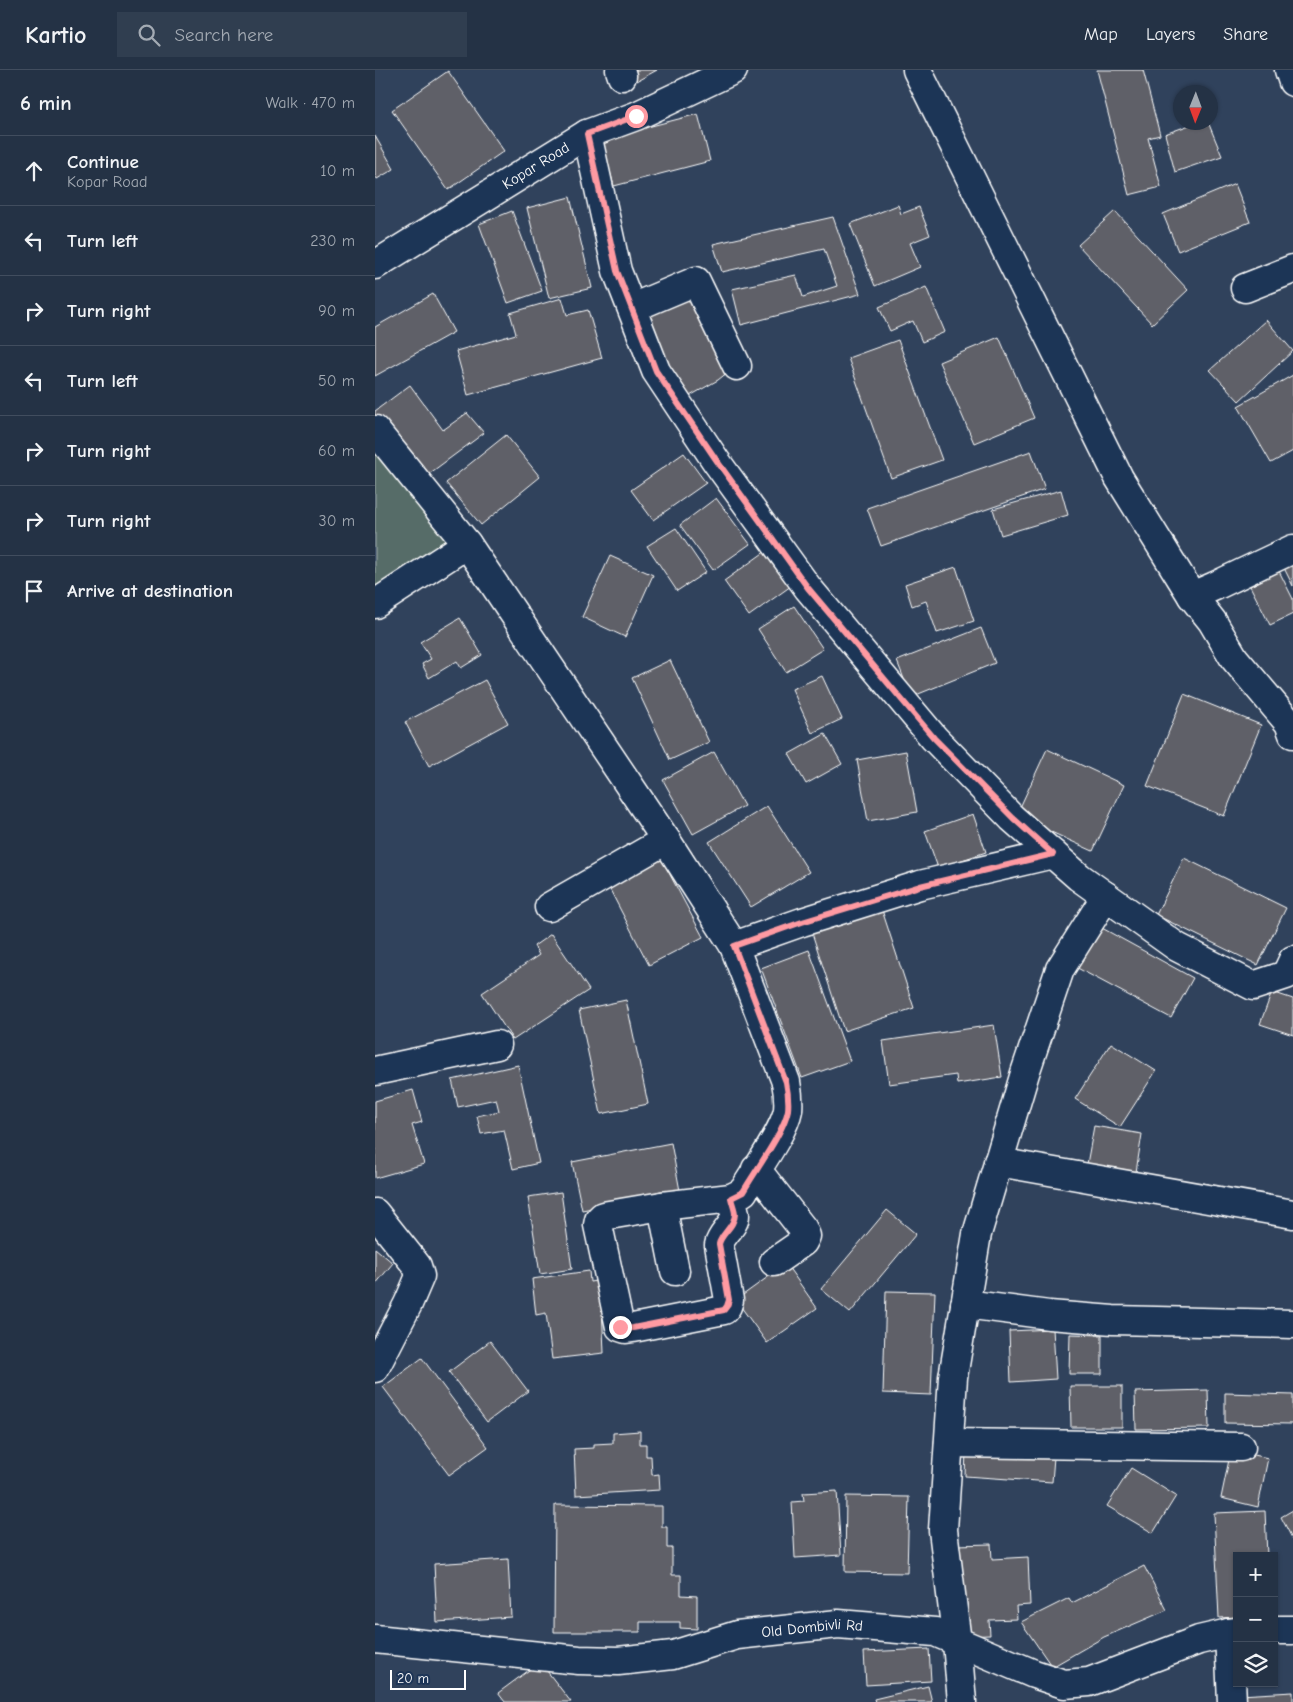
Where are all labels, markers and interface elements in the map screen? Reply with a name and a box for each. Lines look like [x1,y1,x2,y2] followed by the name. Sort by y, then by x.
[117,12,467,57] search box
[25,21,87,49] text: Kartio
[135,21,163,49] icon: search
[175,24,273,46] text: Search here
[1084,24,1118,45] text: Map
[1146,24,1195,45] text: Layers
[1223,24,1268,45] text: Share
[1173,85,1218,130] north arrow
[20,91,72,115] text: 6 min
[266,94,355,112] text: Walk · 470 m
[625,105,648,128] route start
[499,138,573,193] street label: Kopar Road
[67,151,139,173] text: Continue
[20,157,48,185] icon: ahead
[320,162,355,180] text: 10 m
[67,173,147,191] text: Kopar Road
[20,227,48,255] icon: left
[67,230,138,252] text: Turn left
[310,232,355,250] text: 230 m
[20,297,48,325] icon: right
[67,300,151,322] text: Turn right
[318,302,355,320] text: 90 m
[20,367,48,395] icon: left
[67,370,138,392] text: Turn left
[318,372,355,390] text: 50 m
[20,437,48,465] icon: right
[67,440,151,462] text: Turn right
[318,442,355,460] text: 60 m
[20,507,48,535] icon: right
[67,510,151,532] text: Turn right
[319,512,355,530] text: 30 m
[20,577,48,605] icon: arrive
[67,580,233,602] text: Arrive at destination
[609,1316,632,1339] route end
[1233,1552,1278,1687] map controls
[1233,1552,1278,1597] button: +
[1233,1597,1278,1642] button: −
[760,1615,864,1641] street label: Old Dombivli Rd
[1233,1642,1278,1687] button: layers
[390,1667,466,1690] scale bar
[397,1670,429,1687] text: 20 m

